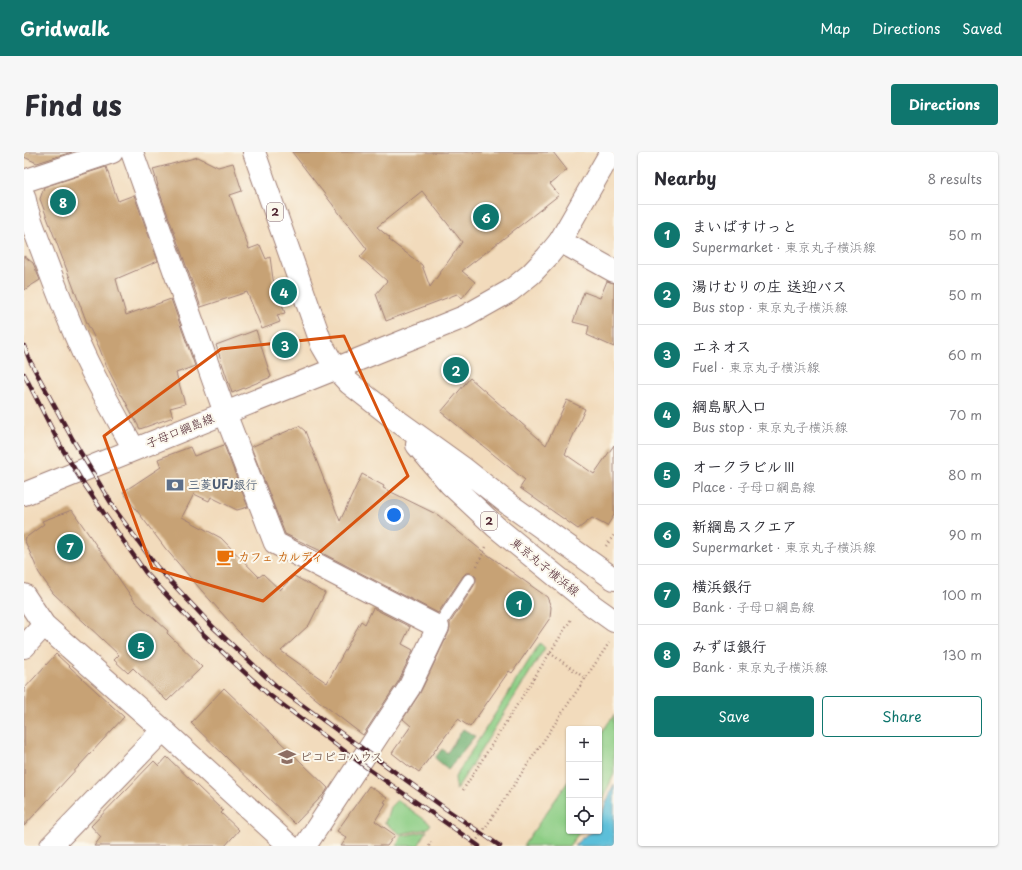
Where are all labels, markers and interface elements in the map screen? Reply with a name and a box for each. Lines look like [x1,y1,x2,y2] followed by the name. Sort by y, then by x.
[20,14,110,42] text: Gridwalk
[820,18,850,39] text: Map
[872,18,940,39] text: Directions
[962,18,1002,39] text: Saved
[24,83,122,126] text: Find us
[891,84,998,125] button: Directions
[654,165,716,191] text: Nearby
[928,169,982,188] text: 8 results
[50,187,76,217] pin: 8
[473,202,499,232] pin: 6
[267,203,283,221] road number: 2
[692,214,797,237] text: まいばすけっと
[664,225,670,244] text: 1
[948,225,982,244] text: 50 m
[692,237,876,256] text: Supermarket · 東京丸子横浜線
[692,274,847,297] text: 湯けむりの庄 送迎バス
[271,277,297,307] pin: 4
[662,285,672,304] text: 2
[948,285,982,304] text: 50 m
[692,297,848,316] text: Bus stop · 東京丸子横浜線
[272,330,298,360] pin: 3
[692,334,751,357] text: エネオス
[663,345,671,364] text: 3
[948,345,982,364] text: 60 m
[443,355,469,385] pin: 2
[692,357,820,376] text: Fuel · 東京丸子横浜線
[692,394,767,417] text: 綱島駅入口
[663,405,671,424] text: 4
[949,405,982,424] text: 70 m
[143,408,216,452] street label: 子母口綱島線
[692,417,848,436] text: Bus stop · 東京丸子横浜線
[692,454,797,477] text: オークラビルⅢ
[663,465,671,484] text: 5
[948,465,982,484] text: 80 m
[165,475,185,495] bank icon: 三菱UFJ銀行
[188,475,258,493] place label: 三菱UFJ銀行
[692,477,815,496] text: Place · 子母口綱島線
[384,505,404,525] your location
[481,512,497,530] road number: 2
[692,514,797,537] text: 新綱島スクエア
[662,525,672,544] text: 6
[949,525,982,544] text: 90 m
[57,532,83,562] pin: 7
[507,533,584,600] street label: 東京丸子横浜線
[692,537,876,556] text: Supermarket · 東京丸子横浜線
[215,547,235,567] cafe icon: カフェ カルディ
[238,547,323,565] place label: カフェ カルディ
[692,574,752,597] text: 横浜銀行
[663,585,671,604] text: 7
[942,585,982,604] text: 100 m
[506,589,532,619] pin: 1
[692,597,814,616] text: Bank · 子母口綱島線
[128,631,154,661] pin: 5
[692,634,767,657] text: みずほ銀行
[663,645,671,664] text: 8
[943,645,982,664] text: 130 m
[692,657,827,676] text: Bank · 東京丸子横浜線
[654,696,814,737] button: Save
[822,696,982,737] button: Share
[566,726,602,834] map controls
[566,726,602,762] button: +
[277,747,297,767] school or university icon: ピコピコハウス
[300,747,383,765] place label: ピコピコハウス
[566,762,602,798] button: −
[566,798,602,834] button: locate

